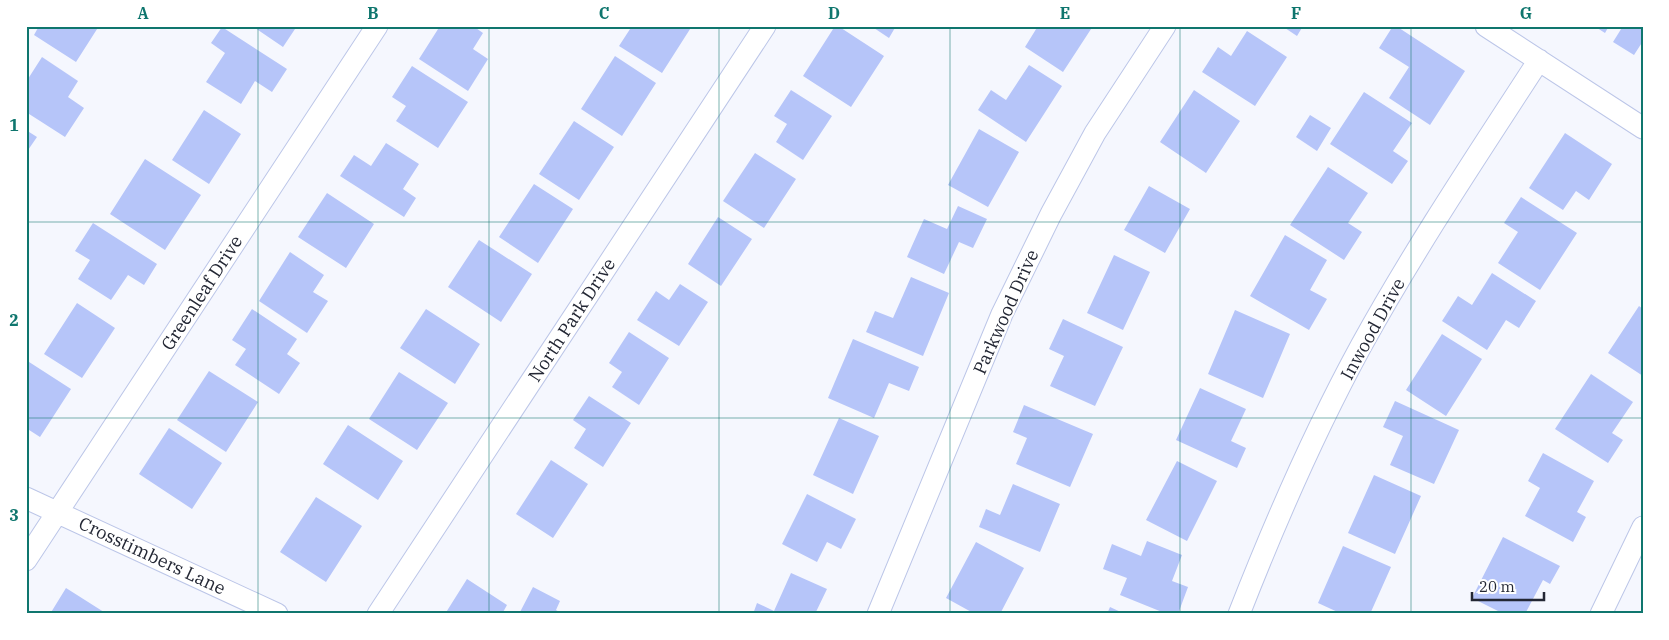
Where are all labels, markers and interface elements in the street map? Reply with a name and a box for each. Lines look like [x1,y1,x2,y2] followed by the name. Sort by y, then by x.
[137,3,149,23] text: A
[367,3,379,23] text: B
[599,3,609,23] text: C
[828,3,840,23] text: D
[1060,3,1070,23] text: E
[1291,3,1301,23] text: F
[1520,3,1532,23] text: G
[9,115,19,135] text: 1
[156,231,247,355] street label: Greenleaf Drive
[968,246,1043,378] street label: Parkwood Drive
[523,254,620,386] street label: North Park Drive
[1335,274,1410,384] street label: Inwood Drive
[9,310,19,330] text: 2
[9,505,19,525] text: 3
[75,511,229,600] street label: Crosstimbers Lane
[1472,570,1544,602] scale bar
[1479,577,1515,596] text: 20 m

